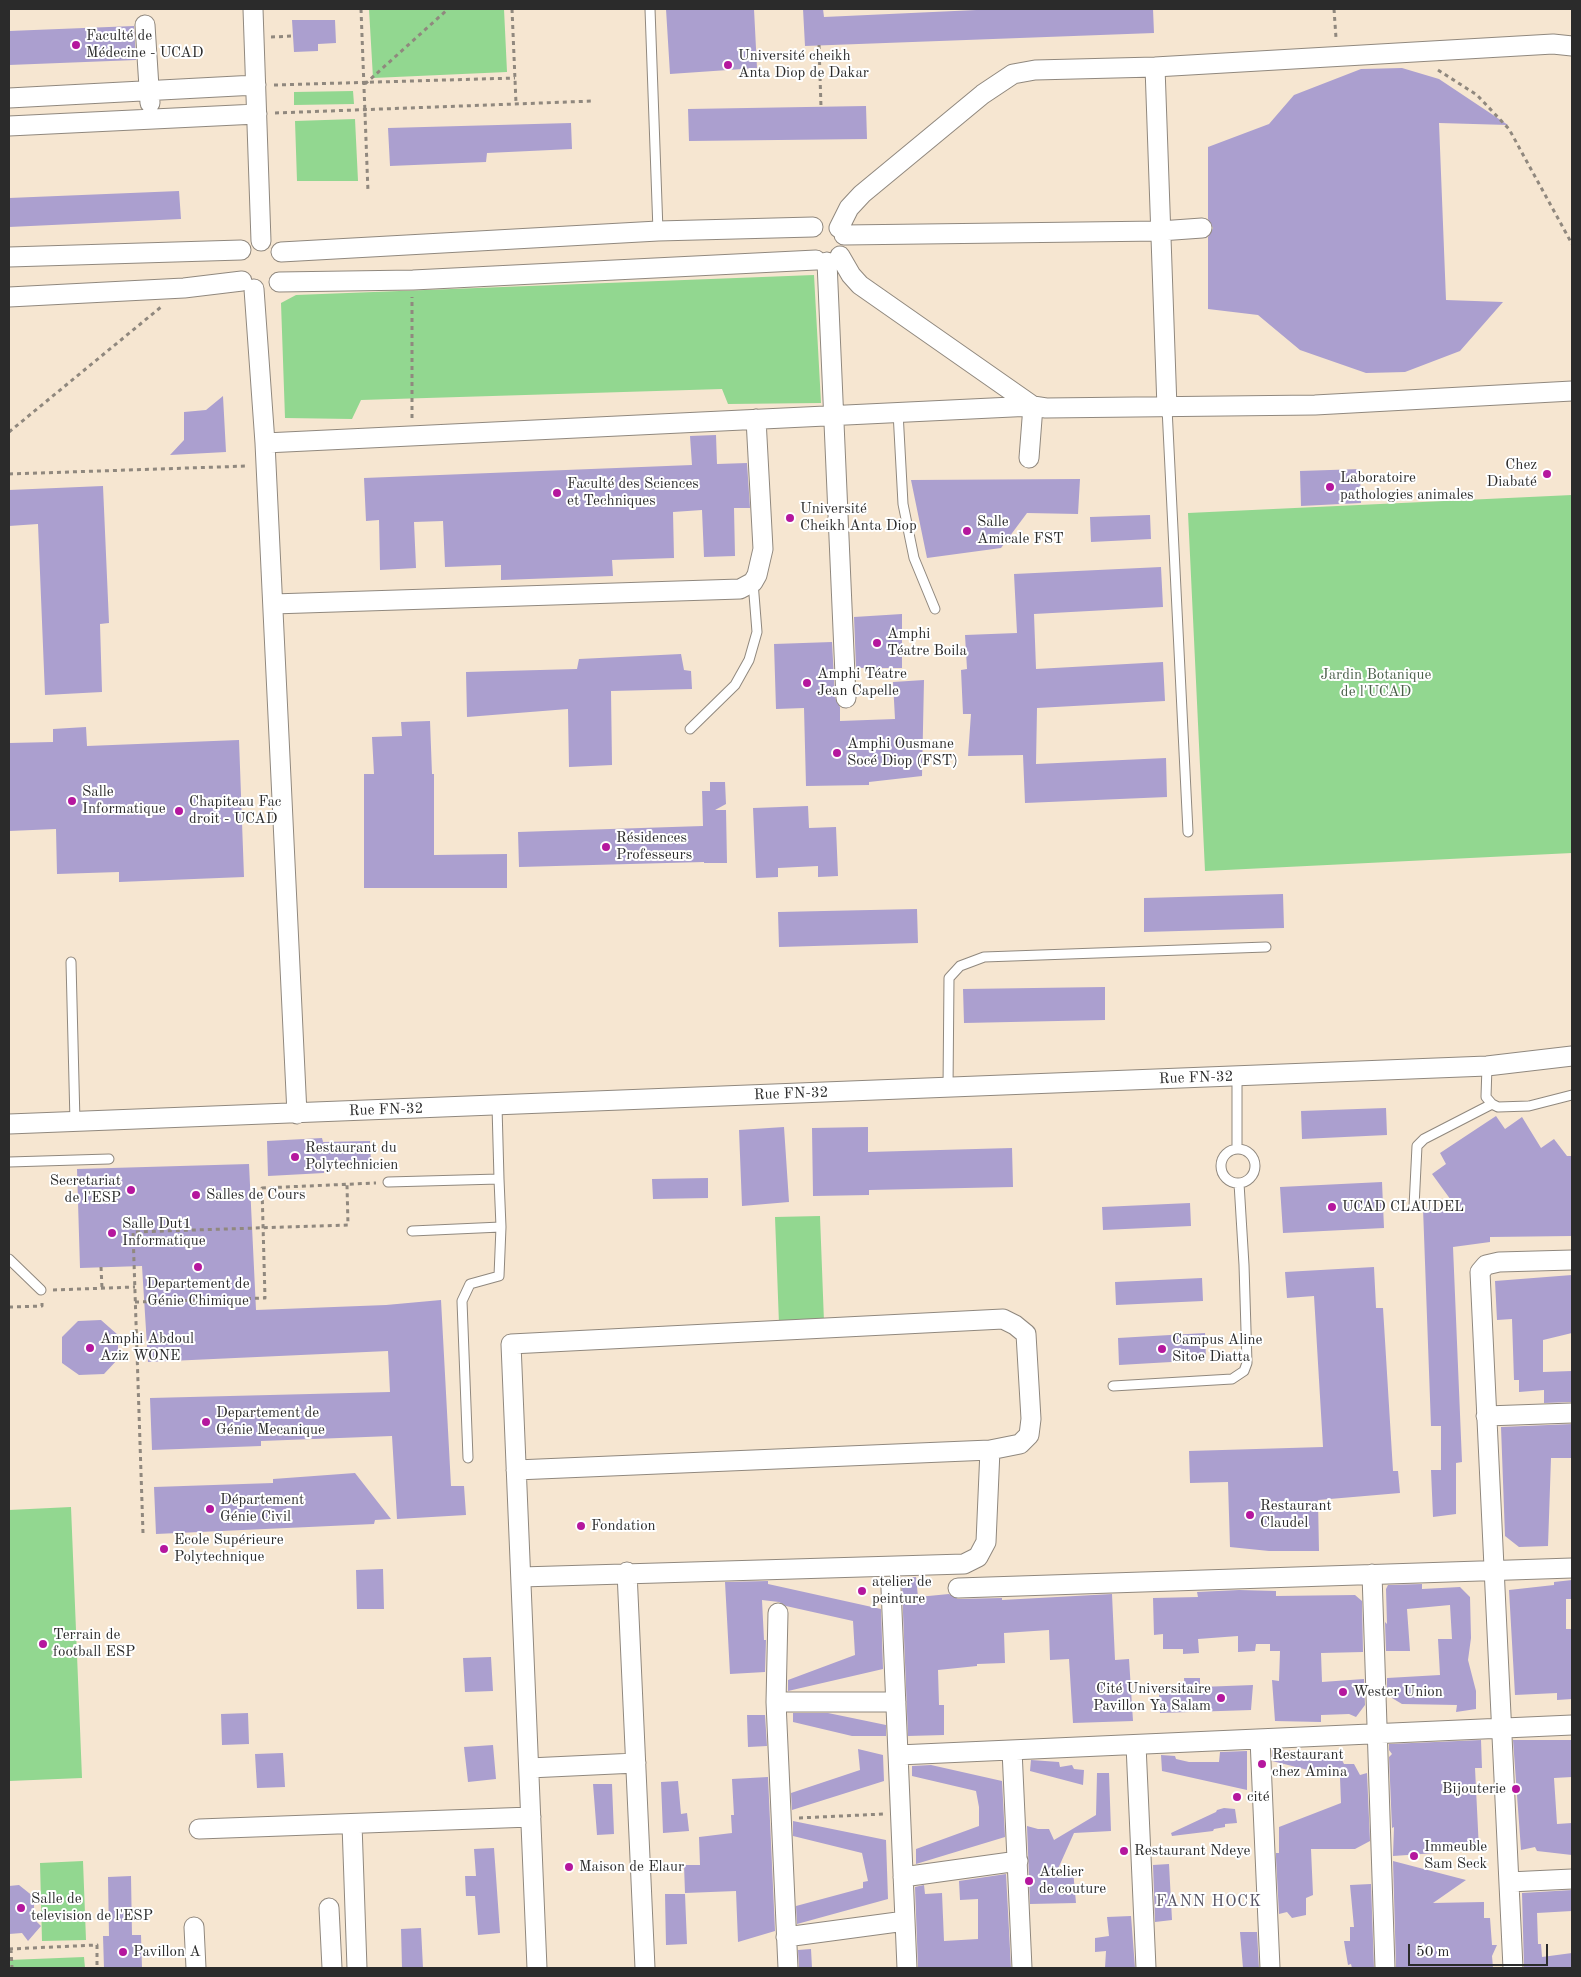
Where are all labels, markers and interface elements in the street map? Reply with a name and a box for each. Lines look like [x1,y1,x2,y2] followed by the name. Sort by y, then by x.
[86,27,203,62] place label: Faculté de Médecine - UCAD
[70,39,82,51] marker: Faculté de Médecine - UCAD
[738,47,869,82] place label: Université cheikh Anta Diop de Dakar
[722,59,734,71] marker: Université cheikh Anta Diop de Dakar
[1487,456,1537,491] place label: Chez Diabaté
[1541,468,1553,480] marker: Chez Diabaté
[1340,469,1474,504] place label: Laboratoire pathologies animales
[567,475,699,510] place label: Faculté des Sciences et Techniques
[1324,481,1336,493] marker: Laboratoire pathologies animales
[551,487,563,499] marker: Faculté des Sciences et Techniques
[800,500,917,535] place label: Université Cheikh Anta Diop
[784,512,796,524] marker: Université Cheikh Anta Diop
[977,513,1064,548] place label: Salle Amicale FST
[961,525,973,537] marker: Salle Amicale FST
[887,625,967,660] place label: Amphi Téatre Boila
[871,637,883,649] marker: Amphi Téatre Boila
[817,665,907,700] place label: Amphi Téatre Jean Capelle
[1321,666,1431,701] park label: Jardin Botanique de l'UCAD
[801,677,813,689] marker: Amphi Téatre Jean Capelle
[847,735,958,770] place label: Amphi Ousmane Socé Diop (FST)
[831,747,843,759] marker: Amphi Ousmane Socé Diop (FST)
[82,783,166,818] place label: Salle Informatique
[189,793,281,828] place label: Chapiteau Fac droit - UCAD
[66,795,78,807] marker: Salle Informatique
[173,805,185,817] marker: Chapiteau Fac droit - UCAD
[616,829,692,864] place label: Résidences Professeurs
[600,841,612,853] marker: Résidences Professeurs
[1158,1068,1234,1088] street label: Rue FN-32
[753,1084,829,1104] street label: Rue FN-32
[348,1100,424,1120] street label: Rue FN-32
[305,1139,398,1174] place label: Restaurant du Polytechnicien
[289,1151,301,1163] marker: Restaurant du Polytechnicien
[50,1172,121,1207] place label: Secretariat de l'ESP
[125,1184,137,1196] marker: Secretariat de l'ESP
[206,1186,306,1204] place label: Salles de Cours
[190,1189,202,1201] marker: Salles de Cours
[1342,1198,1464,1216] place label: UCAD CLAUDEL
[1326,1201,1338,1213] marker: UCAD CLAUDEL
[122,1215,206,1250] place label: Salle Dut1 Informatique
[106,1227,118,1239] marker: Salle Dut1 Informatique
[192,1261,204,1273] marker: Departement de Génie Chimique
[146,1275,250,1310] place label: Departement de Génie Chimique
[100,1330,194,1365] place label: Amphi Abdoul Aziz WONE
[1172,1331,1262,1366] place label: Campus Aline Sitoe Diatta
[84,1342,96,1354] marker: Amphi Abdoul Aziz WONE
[1156,1343,1168,1355] marker: Campus Aline Sitoe Diatta
[216,1404,325,1439] place label: Departement de Génie Mecanique
[200,1416,212,1428] marker: Departement de Génie Mecanique
[220,1491,304,1526] place label: Département Génie Civil
[1260,1497,1332,1532] place label: Restaurant Claudel
[204,1503,216,1515] marker: Département Génie Civil
[1244,1509,1256,1521] marker: Restaurant Claudel
[591,1517,656,1535] place label: Fondation
[575,1520,587,1532] marker: Fondation
[174,1531,284,1566] place label: Ecole Supérieure Polytechnique
[158,1543,170,1555] marker: Ecole Supérieure Polytechnique
[872,1573,932,1608] place label: atelier de peinture
[856,1585,868,1597] marker: atelier de peinture
[53,1626,135,1661] place label: Terrain de football ESP
[37,1638,49,1650] marker: Terrain de football ESP
[1093,1680,1211,1715] place label: Cité Universitaire Pavillon Ya Salam
[1353,1683,1443,1701] place label: Wester Union
[1337,1686,1349,1698] marker: Wester Union
[1215,1692,1227,1704] marker: Cité Universitaire Pavillon Ya Salam
[1272,1746,1347,1781] place label: Restaurant chez Amina
[1256,1758,1268,1770] marker: Restaurant chez Amina
[1442,1780,1506,1798] place label: Bijouterie
[1510,1783,1522,1795] marker: Bijouterie
[1247,1788,1270,1806] place label: cité
[1231,1791,1243,1803] marker: cité
[1424,1838,1487,1873] place label: Immeuble Sam Seck
[1134,1842,1250,1860] place label: Restaurant Ndeye
[1118,1845,1130,1857] marker: Restaurant Ndeye
[1408,1850,1420,1862] marker: Immeuble Sam Seck
[579,1858,684,1876] place label: Maison de Elaur
[563,1861,575,1873] marker: Maison de Elaur
[1039,1863,1106,1898] place label: Atelier de couture
[1023,1875,1035,1887] marker: Atelier de couture
[31,1890,153,1925] place label: Salle de television de l'ESP
[1155,1892,1263,1912] district label: FANN HOCK
[15,1902,27,1914] marker: Salle de television de l'ESP
[1411,1934,1551,1966] scale bar
[133,1943,201,1961] place label: Pavillon A
[1416,1945,1450,1960] text: 50 m
[117,1946,129,1958] marker: Pavillon A

